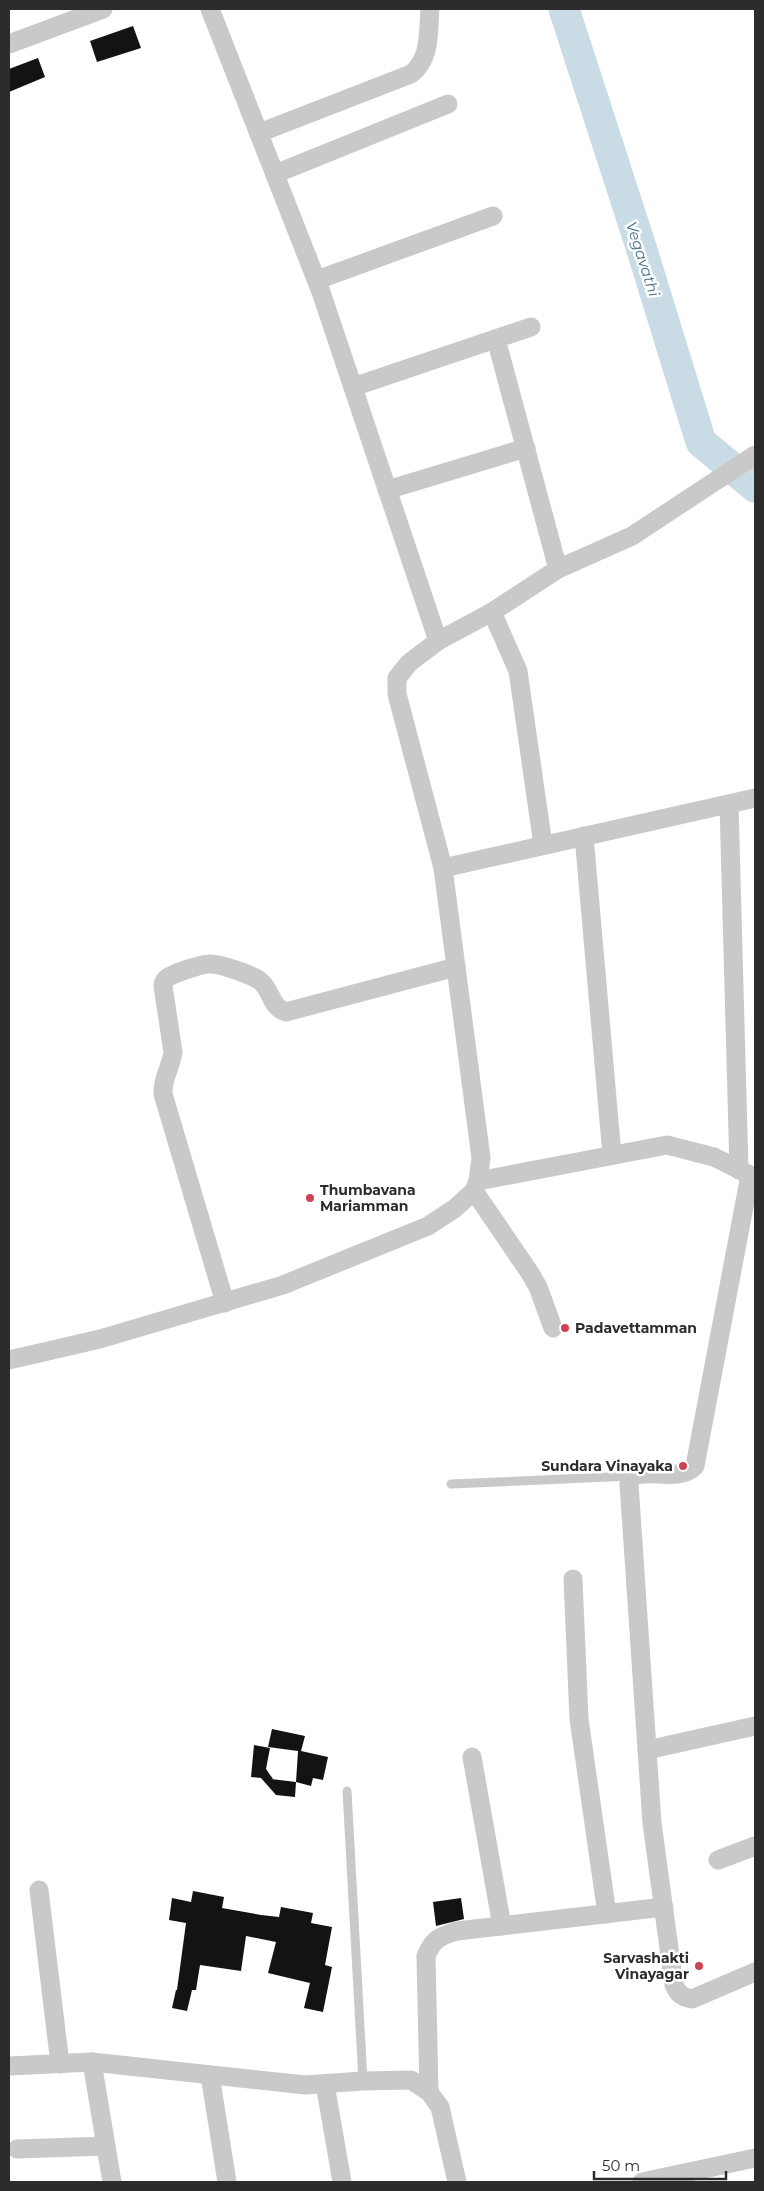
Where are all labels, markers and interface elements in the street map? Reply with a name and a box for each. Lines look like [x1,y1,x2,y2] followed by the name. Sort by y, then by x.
[622,219,664,300] water label: Vegavathi
[320,1181,416,1215] place label: Thumbavana Mariamman
[304,1192,316,1204] marker: Thumbavana Mariamman
[575,1319,697,1337] place label: Padavettamman
[559,1322,571,1334] marker: Padavettamman
[541,1457,673,1475] place label: Sundara Vinayaka
[677,1460,689,1472] marker: Sundara Vinayaka
[603,1949,689,1983] place label: Sarvashakti Vinayagar
[693,1960,705,1972] marker: Sarvashakti Vinayagar
[594,2148,726,2180] scale bar
[602,2156,640,2175] text: 50 m

